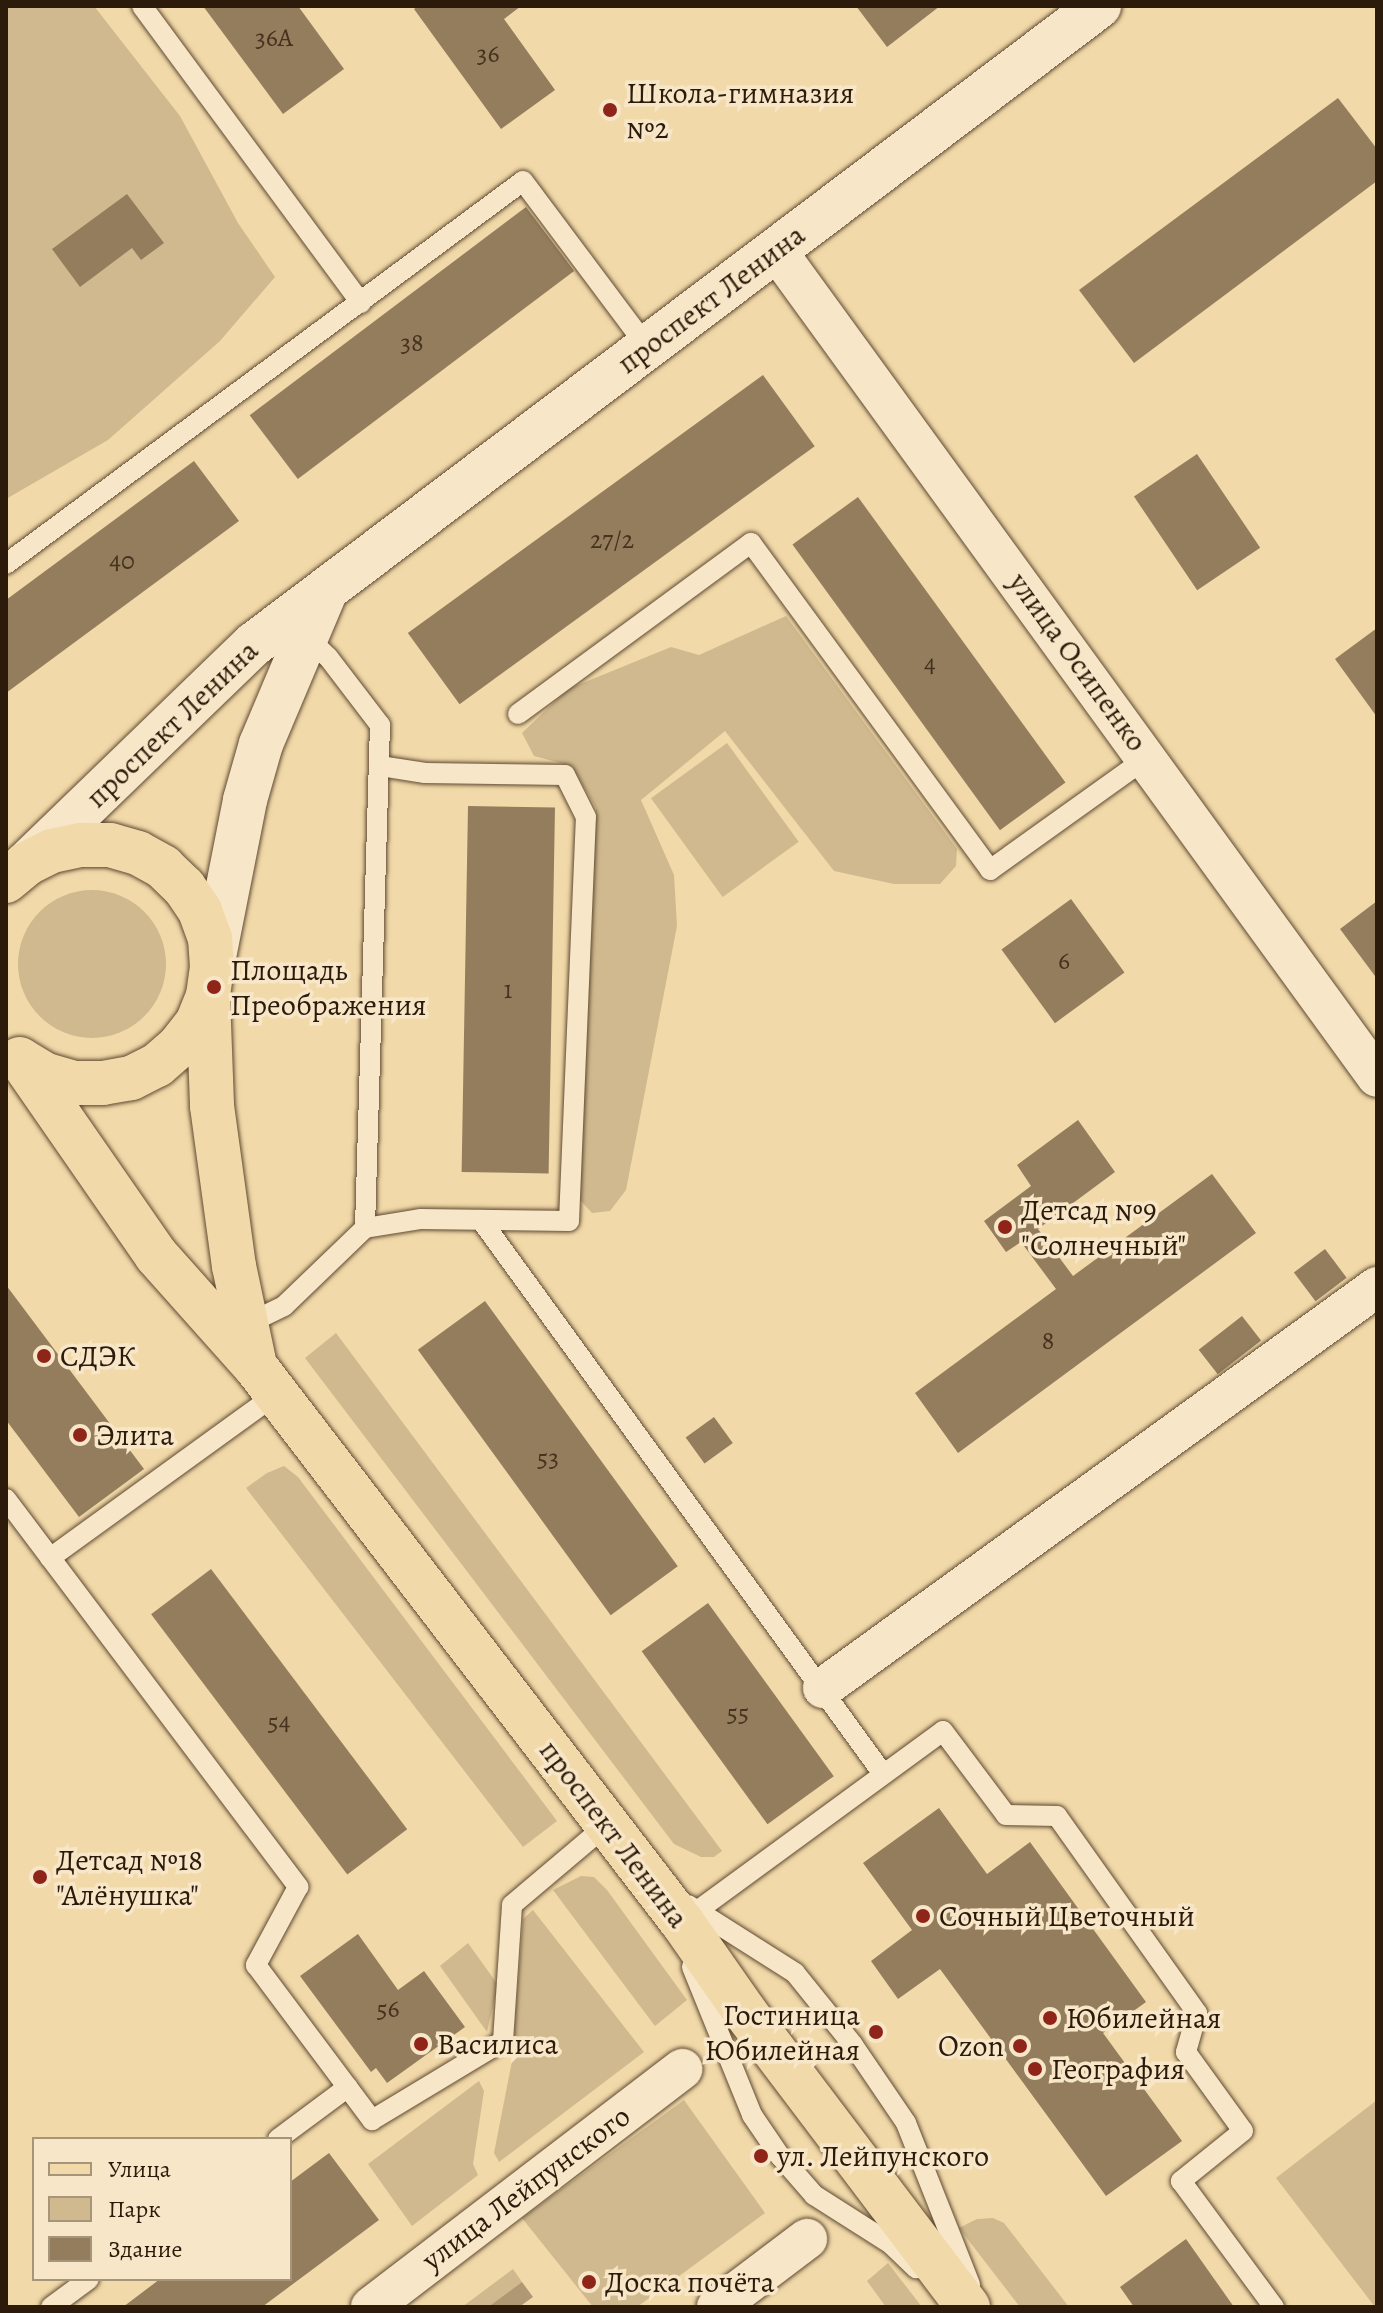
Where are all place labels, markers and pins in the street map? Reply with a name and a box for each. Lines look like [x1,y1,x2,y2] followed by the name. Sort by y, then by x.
[626,75,854,146] place label: Школа-гимназия №2
[601,101,619,119] marker: Школа-гимназия №2
[230,952,426,1022] place label: Площадь Преображения
[205,978,223,996] marker: Площадь Преображения
[1021,1192,1186,1262] place label: Детсад №9 "Солнечный"
[996,1218,1014,1236] marker: Детсад №9 "Солнечный"
[60,1338,136,1374] place label: СДЭК
[35,1347,53,1365] marker: СДЭК
[96,1417,174,1453] place label: Элита
[71,1426,89,1444] marker: Элита
[56,1842,203,1912] place label: Детсад №18 "Алёнушка"
[31,1868,49,1886] marker: Детсад №18 "Алёнушка"
[939,1898,1195,1934] place label: Сочный Цветочный
[914,1907,932,1925] marker: Сочный Цветочный
[705,1997,860,2068] place label: Гостиница Юбилейная
[1066,2000,1221,2036] place label: Юбилейная
[1041,2009,1059,2027] marker: Юбилейная
[867,2023,885,2041] marker: Гостиница Юбилейная
[437,2026,558,2062] place label: Василиса
[938,2028,1004,2064] place label: Ozon
[412,2035,430,2053] marker: Василиса
[1011,2037,1029,2055] marker: Ozon
[1051,2051,1185,2087] place label: География
[1026,2060,1044,2078] marker: География
[777,2138,990,2174] place label: ул. Лейпунского
[752,2147,770,2165] marker: ул. Лейпунского
[605,2264,774,2300] place label: Доска почёта
[580,2273,598,2291] marker: Доска почёта

